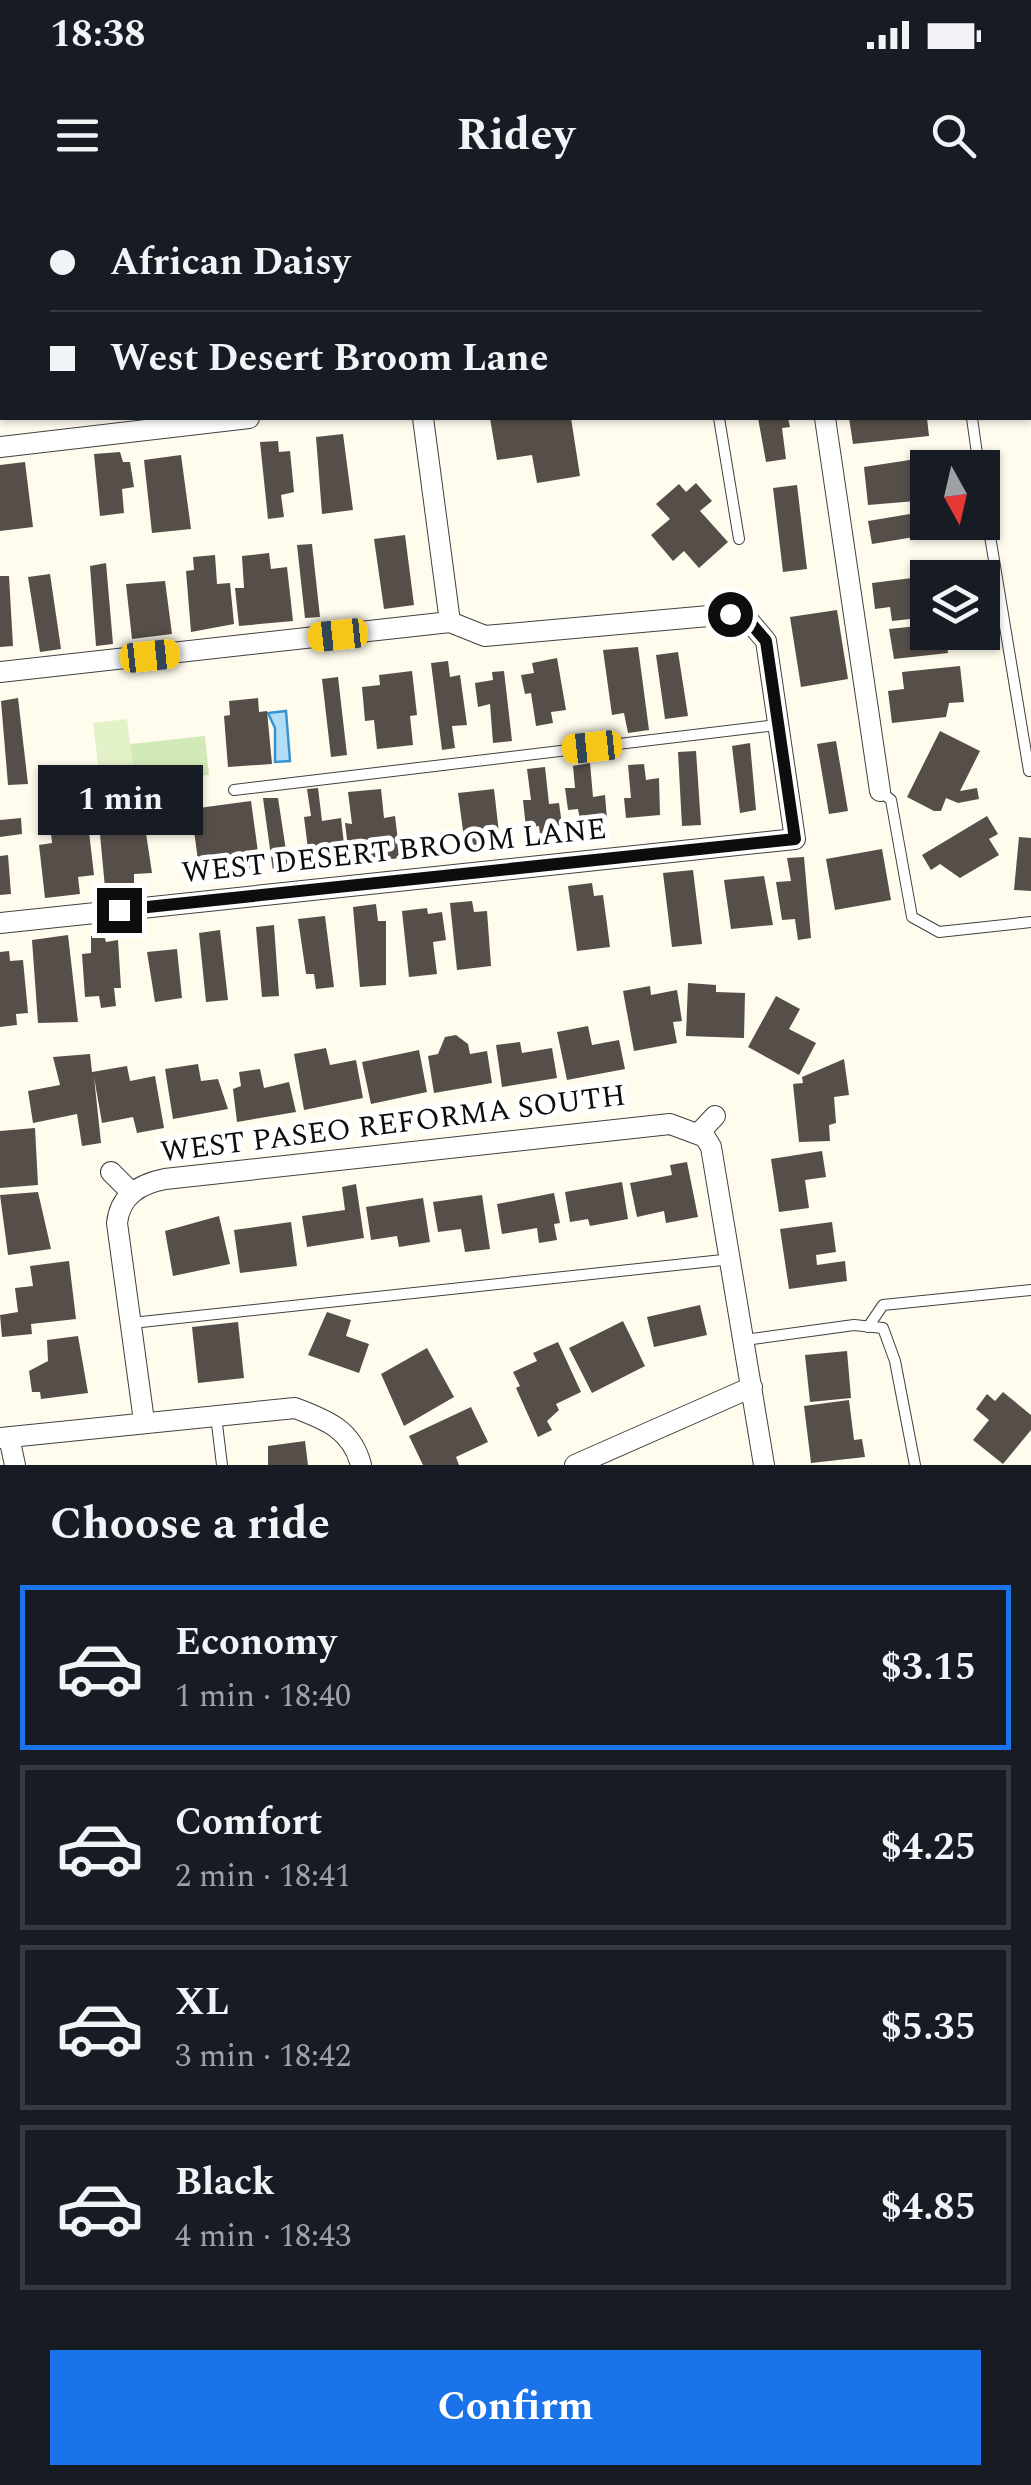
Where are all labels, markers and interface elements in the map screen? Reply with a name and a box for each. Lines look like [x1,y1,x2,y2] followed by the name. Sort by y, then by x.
[50,6,145,64] text: 18:38
[456,101,575,170] text: Ridey
[50,108,105,163] icon: menu
[926,108,981,163] icon: search
[110,234,350,292] text: African Daisy
[110,330,549,388] text: West Desert Broom Lane
[910,450,1000,540] north arrow
[910,450,1000,650] map controls
[910,560,1000,650] button: layers
[708,592,753,637] route start
[307,617,369,653] car
[119,638,181,674] car
[561,729,623,765] car
[36,765,202,835] callout: 1 min
[78,775,163,824] text: 1 min
[179,806,609,896] street label: WEST DESERT BROOM LANE
[97,888,142,933] route end
[158,1073,628,1175] street label: WEST PASEO REFORMA SOUTH
[50,1490,330,1559] text: Choose a ride
[175,1614,336,1672] text: Economy
[55,1623,145,1713] icon: car
[881,1639,976,1697] text: $3.15
[175,1672,351,1721] text: 1 min · 18:40
[175,1794,322,1852] text: Comfort
[55,1803,145,1893] icon: car
[881,1819,976,1877] text: $4.25
[175,1852,351,1901] text: 2 min · 18:41
[175,1974,229,2032] text: XL
[55,1983,145,2073] icon: car
[881,1999,976,2057] text: $5.35
[175,2032,351,2081] text: 3 min · 18:42
[175,2154,275,2212] text: Black
[55,2163,145,2253] icon: car
[881,2179,976,2237] text: $4.85
[175,2212,351,2261] text: 4 min · 18:43
[50,2350,981,2465] button: Confirm

